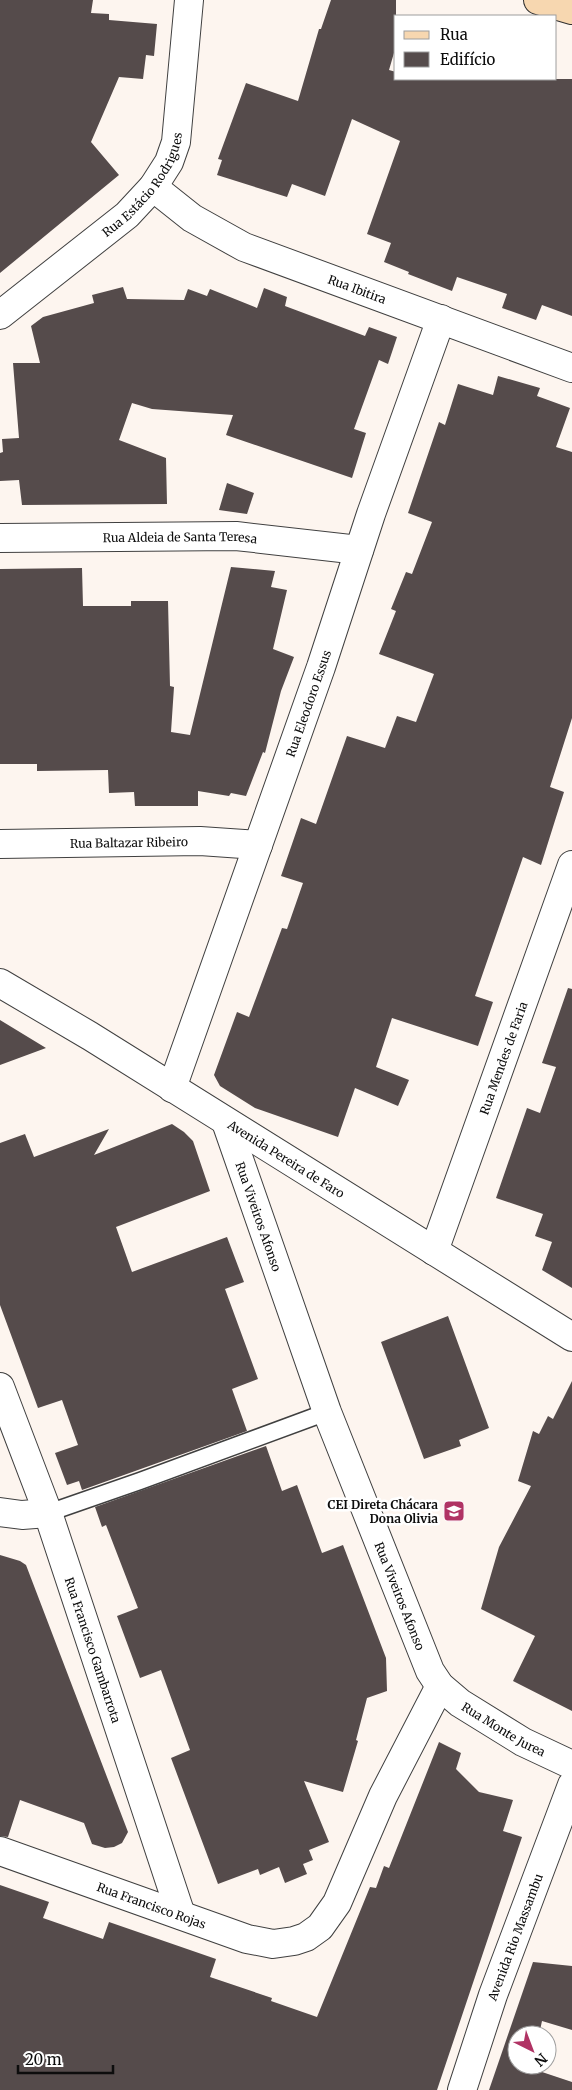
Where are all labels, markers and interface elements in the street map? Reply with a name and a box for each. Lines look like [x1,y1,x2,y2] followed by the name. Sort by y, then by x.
[394,15,557,80] legend
[440,25,468,44] text: Rua
[440,50,496,69] text: Edifício
[99,132,184,239] street label: Rua Estácio Rodrigues
[326,271,389,307] street label: Rua Ibitira
[103,528,259,546] street label: Rua Aldeia de Santa Teresa
[282,648,334,759] street label: Rua Eleodoro Essus
[70,834,188,850] street label: Rua Baltazar Ribeiro
[476,999,530,1117] street label: Rua Mendes de Faria
[224,1116,347,1201] street label: Avenida Pereira de Faro
[233,1160,285,1273] street label: Rua Viveiros Afonso
[328,1497,438,1526] place label: CEI Direta Chácara Dona Olivia
[442,1499,466,1523] school or university icon: CEI Direta Chácara Dona Olivia
[372,1540,428,1652] street label: Rua Viveiros Afonso
[62,1575,125,1725] street label: Rua Francisco Gambarrota
[459,1699,548,1759] street label: Rua Monte Jurea
[484,1871,546,2003] street label: Avenida Rio Massambu
[95,1879,208,1931] street label: Rua Francisco Rojas
[507,2025,557,2075] north arrow
[18,2042,112,2074] scale bar
[531,2049,551,2070] text: N
[25,2050,62,2069] text: 20 m

